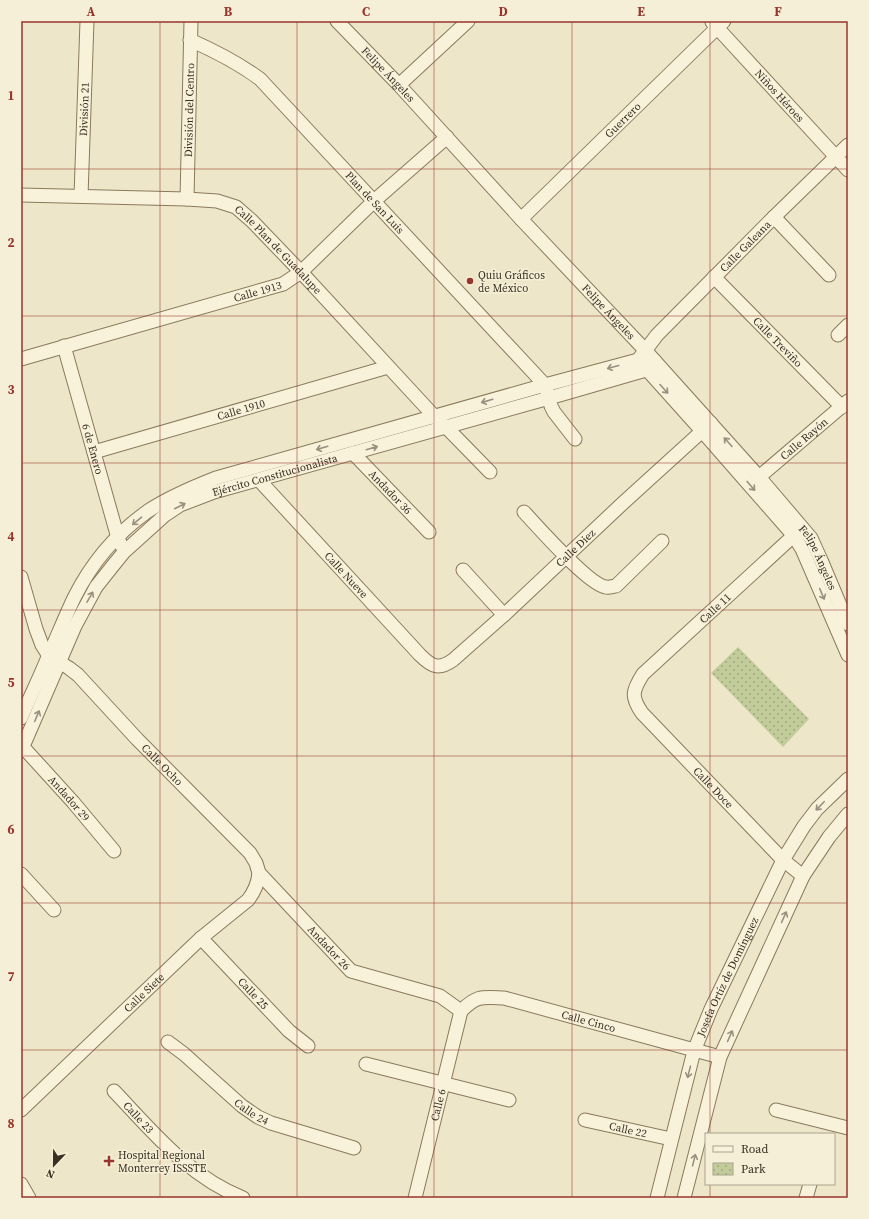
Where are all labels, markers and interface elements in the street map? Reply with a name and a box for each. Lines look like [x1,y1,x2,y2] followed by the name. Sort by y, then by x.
[87,3,96,20] text: A
[224,3,233,20] text: B
[362,3,370,20] text: C
[498,3,508,20] text: D
[637,3,645,20] text: E
[774,3,782,20] text: F
[358,44,418,106] street label: Felipe Ángeles
[181,63,198,157] street label: División del Centro
[751,66,807,126] street label: Niños Héroes
[76,82,93,136] street label: División 21
[7,87,15,104] text: 1
[602,99,644,141] street label: Guerrero
[342,168,408,237] street label: Plan de San Luis
[231,202,325,298] street label: Calle Plan de Guadalupe
[717,217,775,276] street label: Calle Galeana
[7,234,15,251] text: 2
[478,268,545,296] place label: Quiu Gráficos de México
[465,276,475,286] marker: Quiu Gráficos de México
[232,278,284,306] street label: Calle 1913
[578,281,638,343] street label: Felipe Ángeles
[749,314,806,371] street label: Calle Treviño
[606,364,619,371] one-way arrow
[7,381,15,398] text: 3
[659,384,669,394] one-way arrow
[215,396,267,424] street label: Calle 1910
[481,398,494,405] one-way arrow
[777,414,831,464] street label: Calle Rayón
[78,422,107,476] street label: 6 de Enero
[723,437,732,447] one-way arrow
[365,444,378,451] one-way arrow
[316,445,329,452] one-way arrow
[211,451,340,500] street label: Ejército Constitucionalista
[365,467,415,518] street label: Andador 36
[746,481,755,492] one-way arrow
[174,501,186,509] one-way arrow
[132,516,142,525] one-way arrow
[795,522,840,593] street label: Felipe Ángeles
[553,526,599,570] street label: Calle Diez
[7,528,15,545] text: 4
[321,549,371,602] street label: Calle Nueve
[818,587,826,599] one-way arrow
[696,590,734,627] street label: Calle 11
[87,591,95,603] one-way arrow
[7,674,15,691] text: 5
[33,710,41,722] one-way arrow
[138,741,186,789] street label: Calle Ocho
[690,764,737,812] street label: Calle Doce
[45,773,93,825] street label: Andador 29
[816,801,825,811] one-way arrow
[7,821,15,838] text: 6
[780,911,788,923] one-way arrow
[693,915,762,1040] street label: Josefa Ortíz de Domínguez
[304,922,354,974] street label: Andador 26
[7,968,15,985] text: 7
[121,970,168,1016] street label: Calle Siete
[234,974,272,1013] street label: Calle 25
[560,1007,617,1036] street label: Calle Cinco
[727,1030,734,1042] one-way arrow
[684,1065,692,1078] one-way arrow
[427,1087,450,1123] street label: Calle 6
[231,1095,271,1129] street label: Calle 24
[120,1098,157,1137] street label: Calle 23
[7,1115,15,1132] text: 8
[608,1119,649,1142] street label: Calle 22
[705,1133,835,1185] legend
[741,1141,768,1157] text: Road
[34,1145,74,1185] north arrow
[118,1148,207,1176] place label: Hospital Regional Monterrey ISSSTE
[691,1154,698,1167] one-way arrow
[103,1155,115,1167] marker: Hospital Regional Monterrey ISSSTE
[741,1161,766,1177] text: Park
[44,1165,57,1182] text: N

